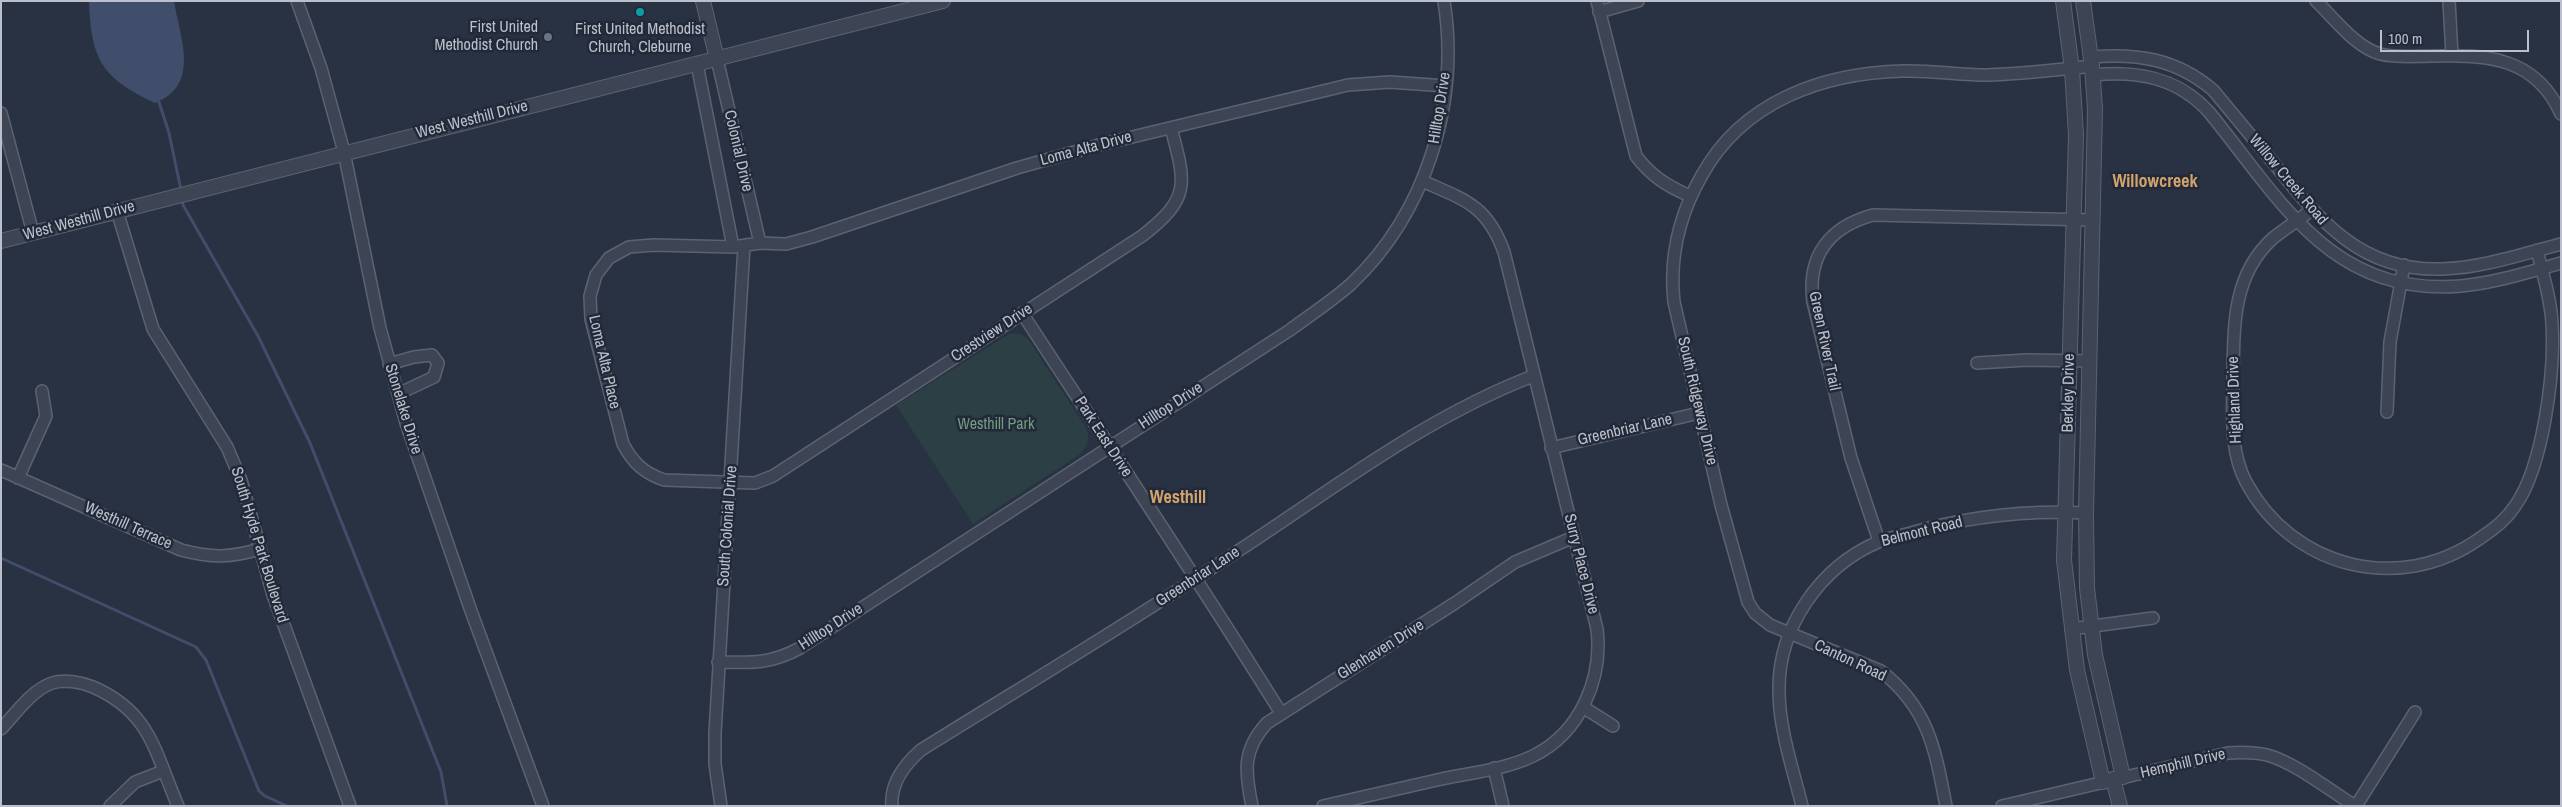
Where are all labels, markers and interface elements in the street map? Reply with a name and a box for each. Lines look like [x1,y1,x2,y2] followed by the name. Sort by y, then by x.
[634,6,646,18] marker: First United Methodist Church, Cleburne
[434,18,538,56] place label: First United Methodist Church
[575,20,705,58] place label: First United Methodist Church, Cleburne
[2382,20,2531,52] scale bar
[2388,28,2422,49] text: 100 m
[542,31,554,43] marker: First United Methodist Church
[1425,71,1455,145] street label: Hilltop Drive
[414,97,530,143] street label: West Westhill Drive
[719,108,757,194] street label: Colonial Drive
[1038,128,1134,170] street label: Loma Alta Drive
[2245,131,2331,229] street label: Willow Creek Road
[2112,171,2198,193] district label: Willowcreek
[21,197,137,245] street label: West Westhill Drive
[1804,290,1844,392] street label: Green River Trail
[948,300,1036,366] street label: Crestview Drive
[584,313,624,411] street label: Loma Alta Place
[1673,335,1721,467] street label: South Ridgeway Drive
[2059,353,2079,433] street label: Berkley Drive
[2224,356,2246,444] street label: Highland Drive
[380,362,426,456] street label: Stonelake Drive
[1136,378,1206,434] street label: Hilltop Drive
[1070,393,1136,481] street label: Park East Drive
[1576,410,1674,450] street label: Greenbriar Lane
[957,415,1035,435] park label: Westhill Park
[226,465,292,625] street label: South Hyde Park Boulevard
[714,465,742,587] street label: South Colonial Drive
[1150,487,1206,509] district label: Westhill
[81,498,175,554] street label: Westhill Terrace
[1559,512,1603,616] street label: Surry Place Drive
[1879,513,1965,551] street label: Belmont Road
[1152,543,1244,611] street label: Greenbriar Lane
[796,599,866,655] street label: Hilltop Drive
[1334,616,1428,684] street label: Glenhaven Drive
[1811,636,1889,686] street label: Canton Road
[2139,745,2227,783] street label: Hemphill Drive

